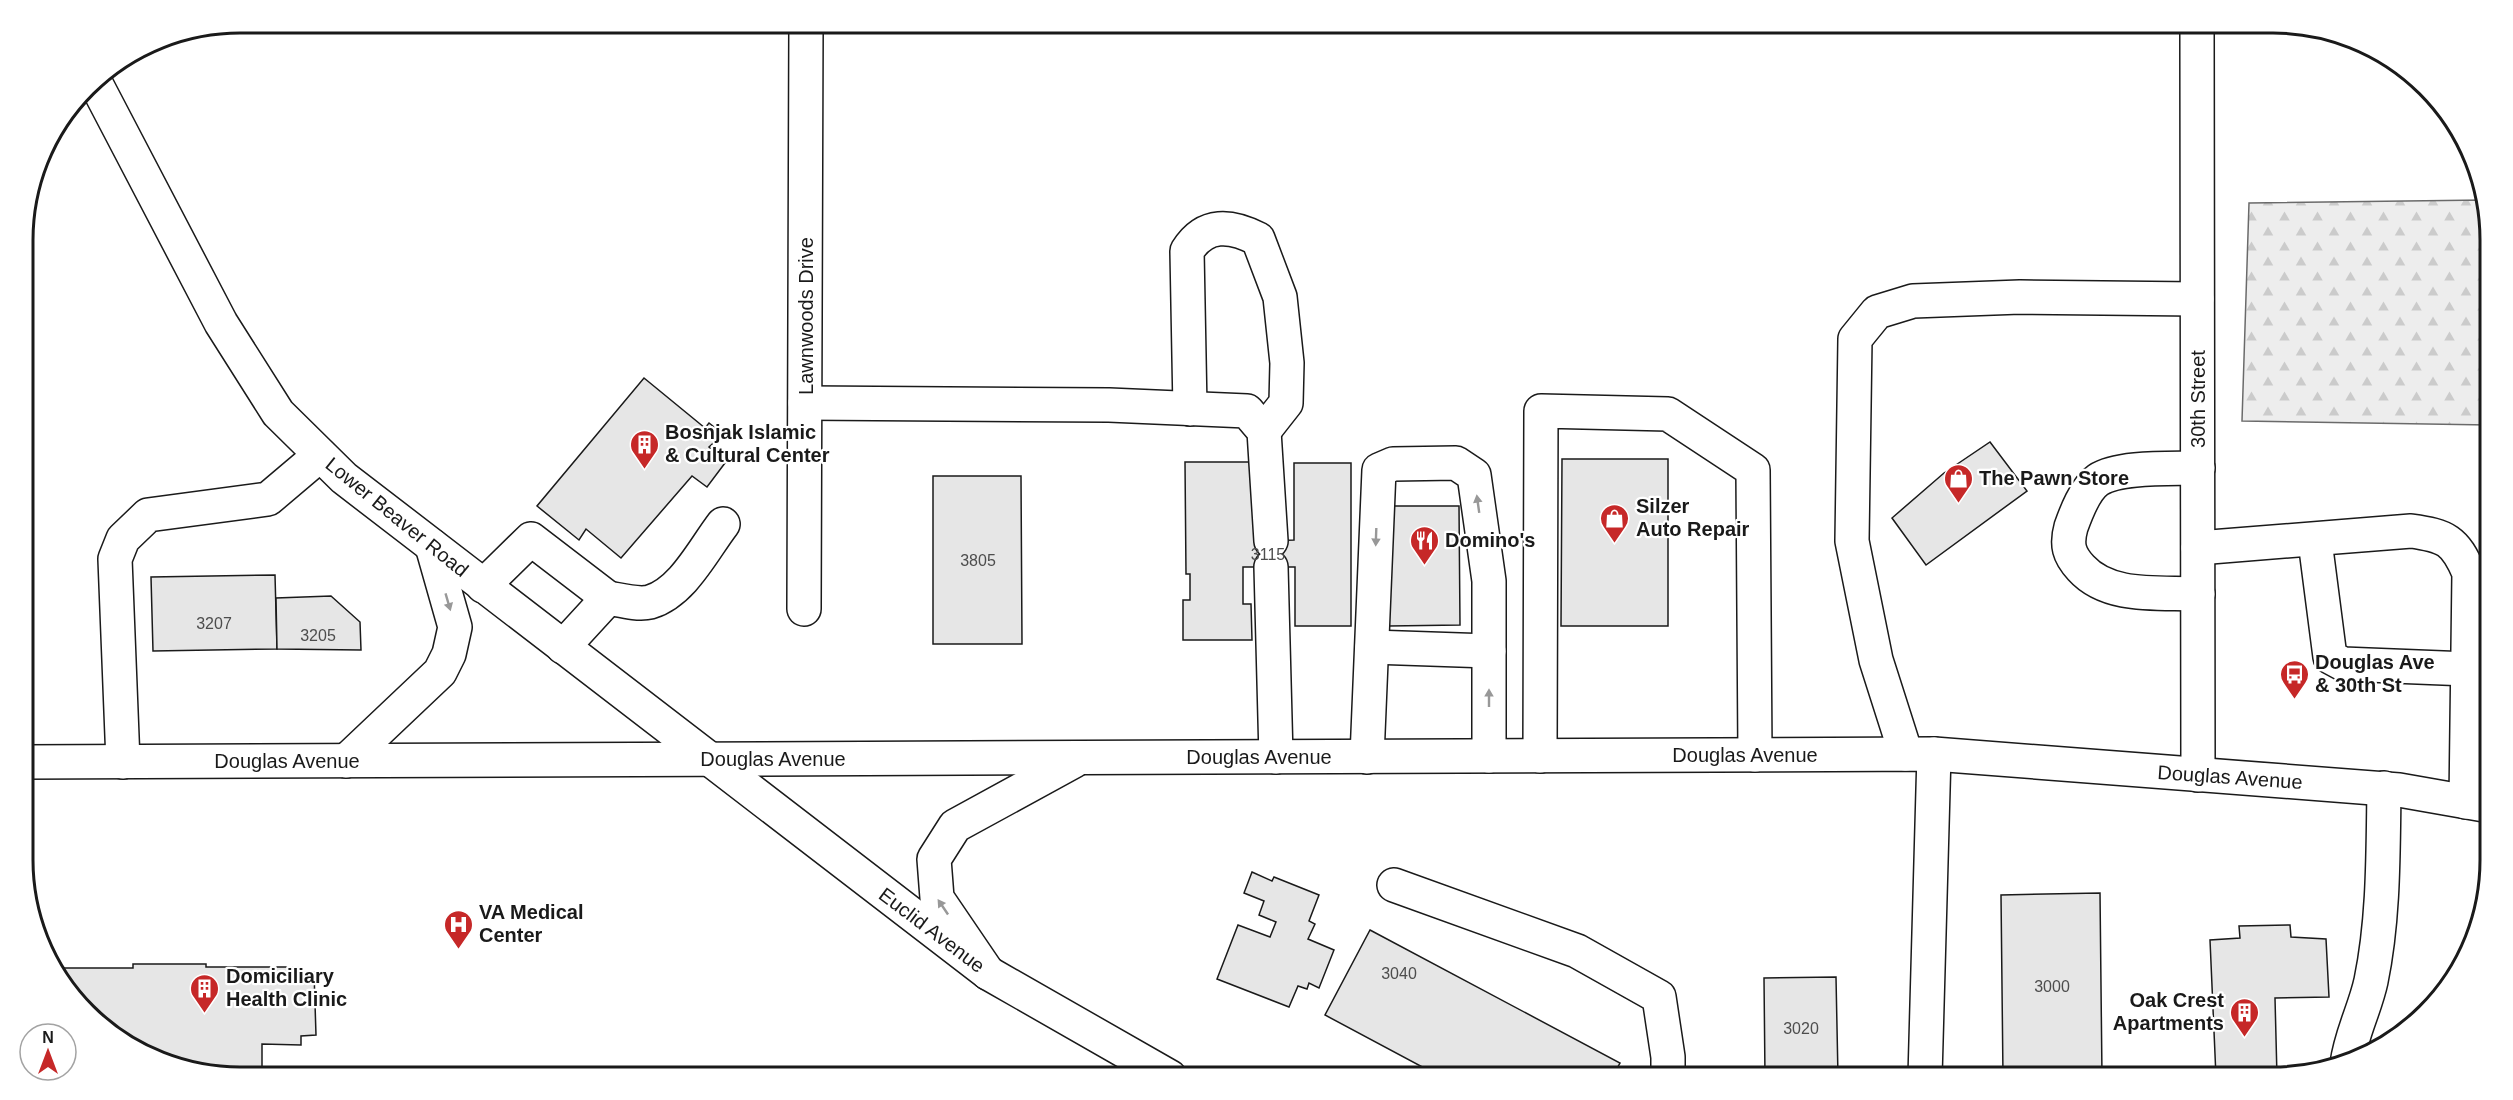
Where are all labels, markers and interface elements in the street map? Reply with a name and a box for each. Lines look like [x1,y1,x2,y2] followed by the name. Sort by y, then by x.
[795,237,817,395] street label: Lawnwoods Drive
[2187,350,2209,448] street label: 30th Street
[665,421,830,466] place label: Bosnjak Islamic & Cultural Center
[628,428,660,470] building icon: Bosnjak Islamic & Cultural Center
[321,453,473,581] street label: Lower Beaver Road
[1942,462,1974,504] shop icon: The Pawn Store
[1979,467,2129,489] place label: The Pawn Store
[1473,494,1482,513] one-way arrow
[1636,495,1750,540] place label: Silzer Auto Repair
[1599,502,1631,544] shop icon: Silzer Auto Repair
[1408,524,1440,566] restaurant icon: Domino's
[1372,528,1381,547] one-way arrow
[1445,529,1535,551] place label: Domino's
[1251,546,1285,563] house number: 3115
[960,552,996,569] house number: 3805
[444,593,453,611] one-way arrow
[196,615,232,632] house number: 3207
[300,627,336,644] house number: 3205
[2315,651,2435,696] place label: Douglas Ave & 30th St
[2278,658,2310,700] bus stop icon: Douglas Ave & 30th St
[1484,688,1494,707] one-way arrow
[1672,744,1818,766] street label: Douglas Avenue
[1186,746,1332,768] street label: Douglas Avenue
[700,748,846,770] street label: Douglas Avenue
[214,750,360,772] street label: Douglas Avenue
[2157,761,2303,793] street label: Douglas Avenue
[875,883,989,977] street label: Euclid Avenue
[938,899,949,915] one-way arrow
[479,901,583,946] place label: VA Medical Center
[442,908,474,950] hospital icon: VA Medical Center
[226,965,347,1010] place label: Domiciliary Health Clinic
[1381,965,1417,982] house number: 3040
[189,972,221,1014] building icon: Domiciliary Health Clinic
[2034,978,2070,995] house number: 3000
[2113,989,2224,1034] place label: Oak Crest Apartments
[2229,996,2261,1038] building icon: Oak Crest Apartments
[1783,1020,1819,1037] house number: 3020
[18,1022,78,1082] north arrow
[42,1029,54,1046] text: N

